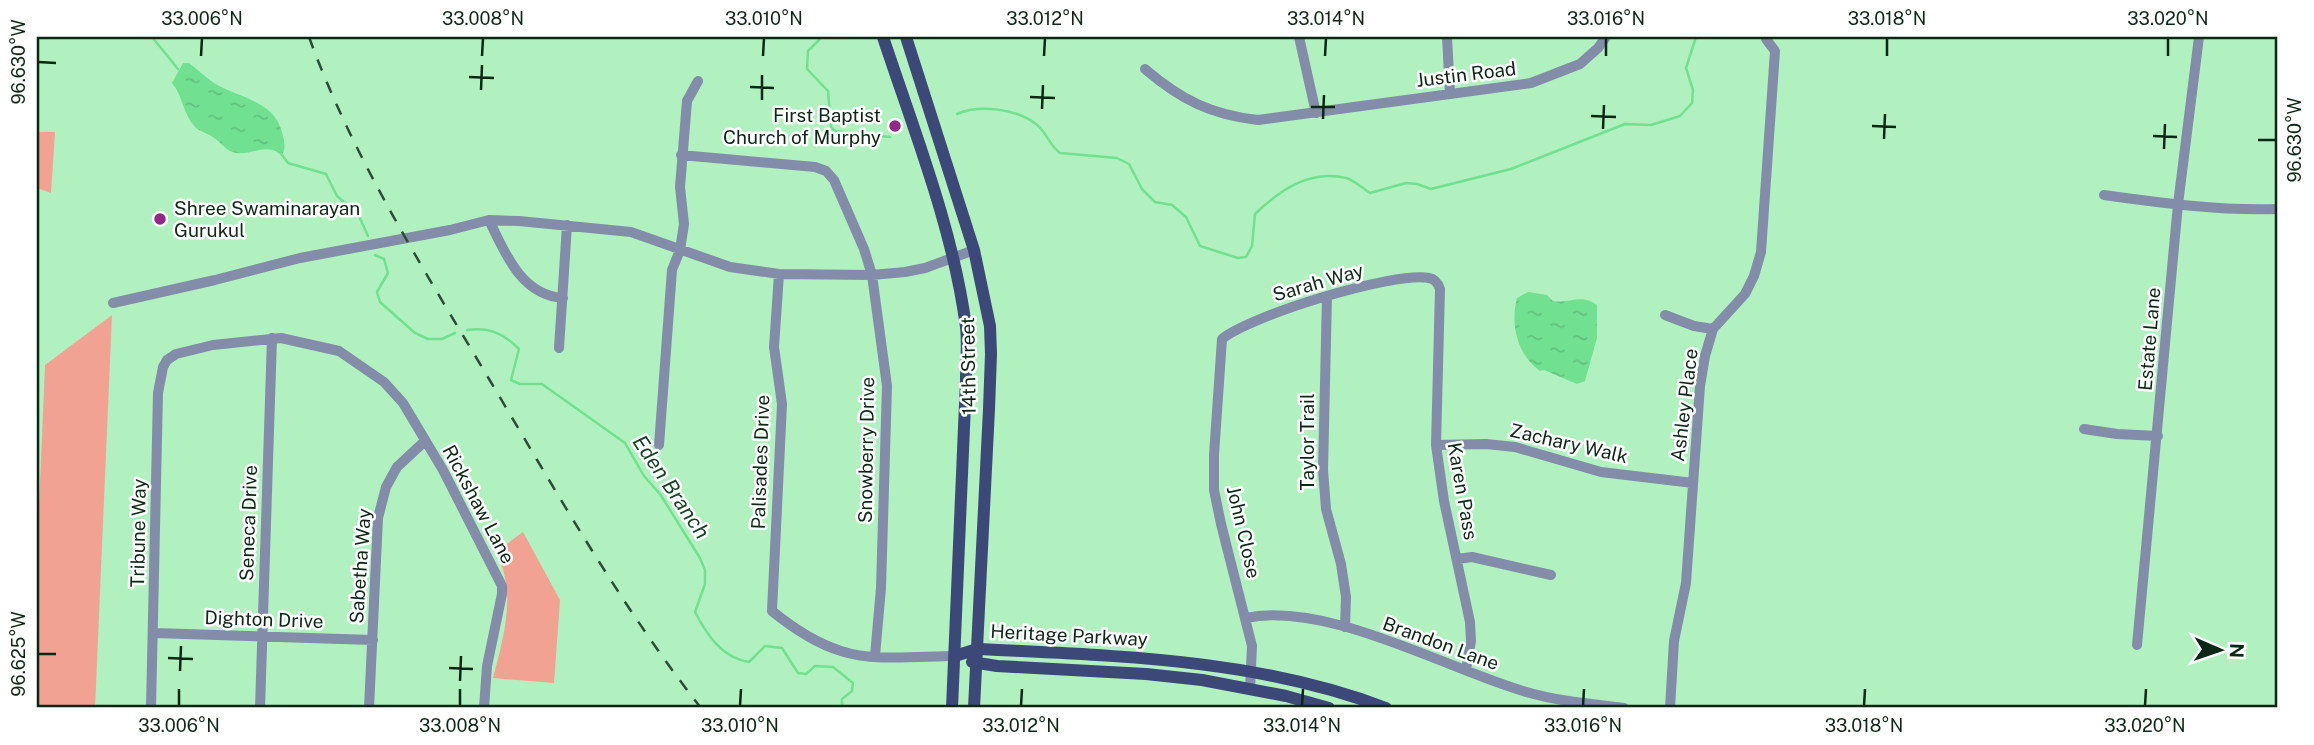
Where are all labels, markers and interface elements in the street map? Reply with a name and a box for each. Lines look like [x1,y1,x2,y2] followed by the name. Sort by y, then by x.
[161,8,243,29] text: 33.006°N
[442,8,524,29] text: 33.008°N
[725,8,803,29] text: 33.010°N
[1006,8,1084,29] text: 33.012°N
[1287,8,1365,29] text: 33.014°N
[1567,8,1645,29] text: 33.016°N
[1848,8,1926,29] text: 33.018°N
[2127,8,2209,29] text: 33.020°N
[8,19,29,105] text: 96.630°W
[1415,57,1517,91] street label: Justin Road
[2284,97,2305,183] text: 96.630°W
[723,104,881,148] place label: First Baptist Church of Murphy
[887,118,903,134] marker: First Baptist Church of Murphy
[174,197,360,241] place label: Shree Swaminarayan Gurukul
[152,211,168,227] marker: Shree Swaminarayan Gurukul
[1270,259,1366,305] street label: Sarah Way
[2134,286,2164,392] street label: Estate Lane
[956,317,980,415] street label: 14th Street
[1666,347,1702,463] street label: Ashley Place
[854,377,878,523] street label: Snowberry Drive
[1296,393,1318,491] street label: Taylor Trail
[747,394,773,530] street label: Palisades Drive
[1508,419,1630,467] street label: Zachary Walk
[628,430,715,543] water label: Eden Branch
[439,441,519,567] street label: Rickshaw Lane
[1444,441,1482,541] street label: Karen Pass
[235,465,261,581] street label: Seneca Drive
[126,478,150,588] street label: Tribune Way
[1223,484,1265,580] street label: John Close
[345,508,375,624] street label: Sabetha Way
[204,606,324,632] street label: Dighton Drive
[8,611,29,697] text: 96.625°W
[1380,612,1502,674] street label: Brandon Lane
[2184,616,2254,686] north arrow
[990,620,1148,650] street label: Heritage Parkway
[2226,643,2248,658] text: N
[138,715,220,736] text: 33.006°N
[419,715,501,736] text: 33.008°N
[701,715,779,736] text: 33.010°N
[982,715,1060,736] text: 33.012°N
[1263,715,1341,736] text: 33.014°N
[1544,715,1622,736] text: 33.016°N
[1825,715,1903,736] text: 33.018°N
[2104,715,2186,736] text: 33.020°N

